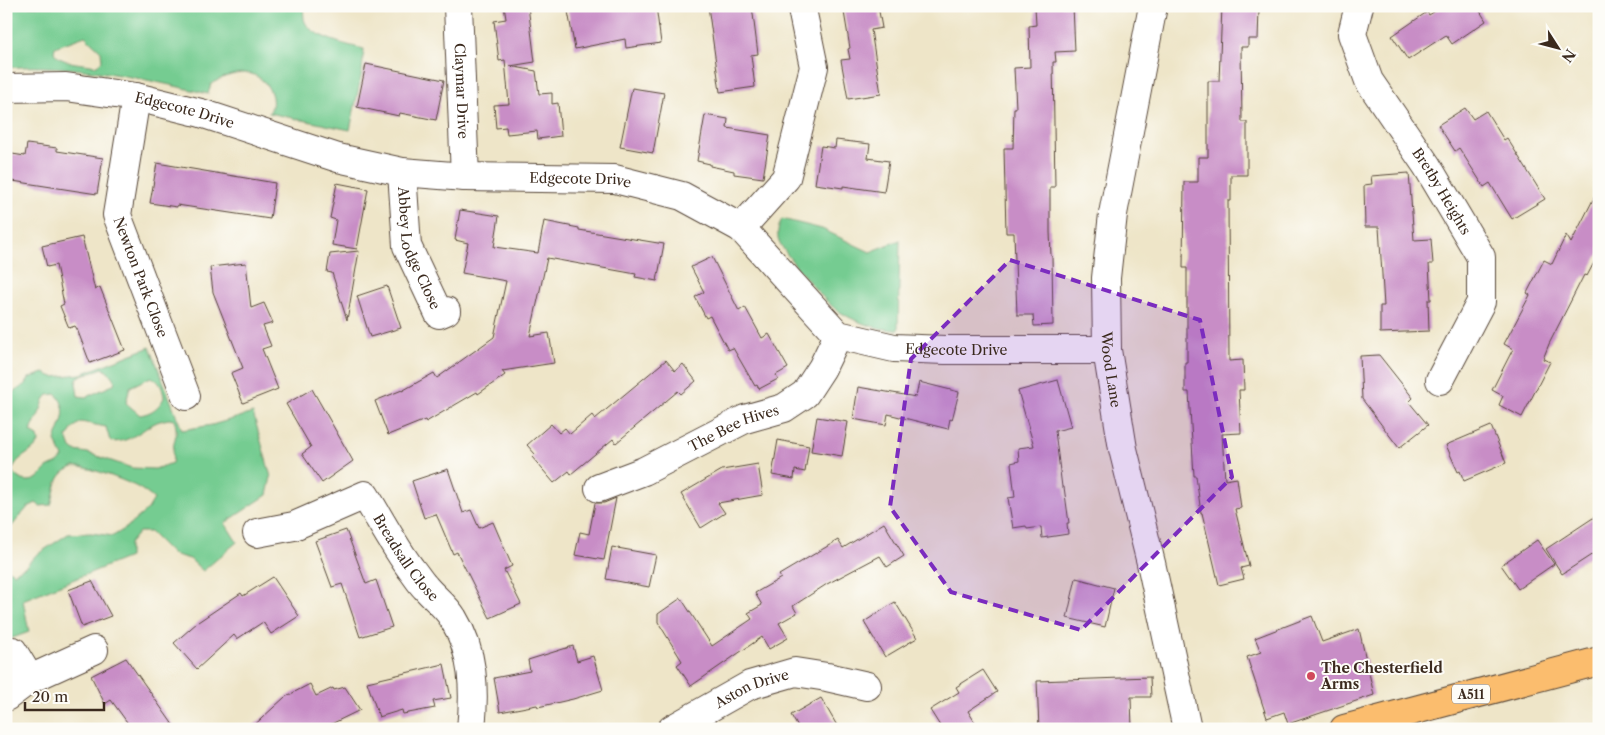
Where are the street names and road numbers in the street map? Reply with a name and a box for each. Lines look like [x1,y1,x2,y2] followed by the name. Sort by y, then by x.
[451,43,472,139] street label: Claymar Drive
[133,88,237,132] street label: Edgecote Drive
[1408,144,1475,238] street label: Bretby Heights
[529,169,633,192] street label: Edgecote Drive
[394,185,445,313] street label: Abbey Lodge Close
[109,214,172,340] street label: Newton Park Close
[1098,330,1125,409] street label: Wood Lane
[905,339,1008,359] street label: Edgecote Drive
[685,401,781,456] street label: The Bee Hives
[369,511,443,605] street label: Breadsall Close
[711,665,791,712] street label: Aston Drive
[1452,684,1490,704] road number: A511

